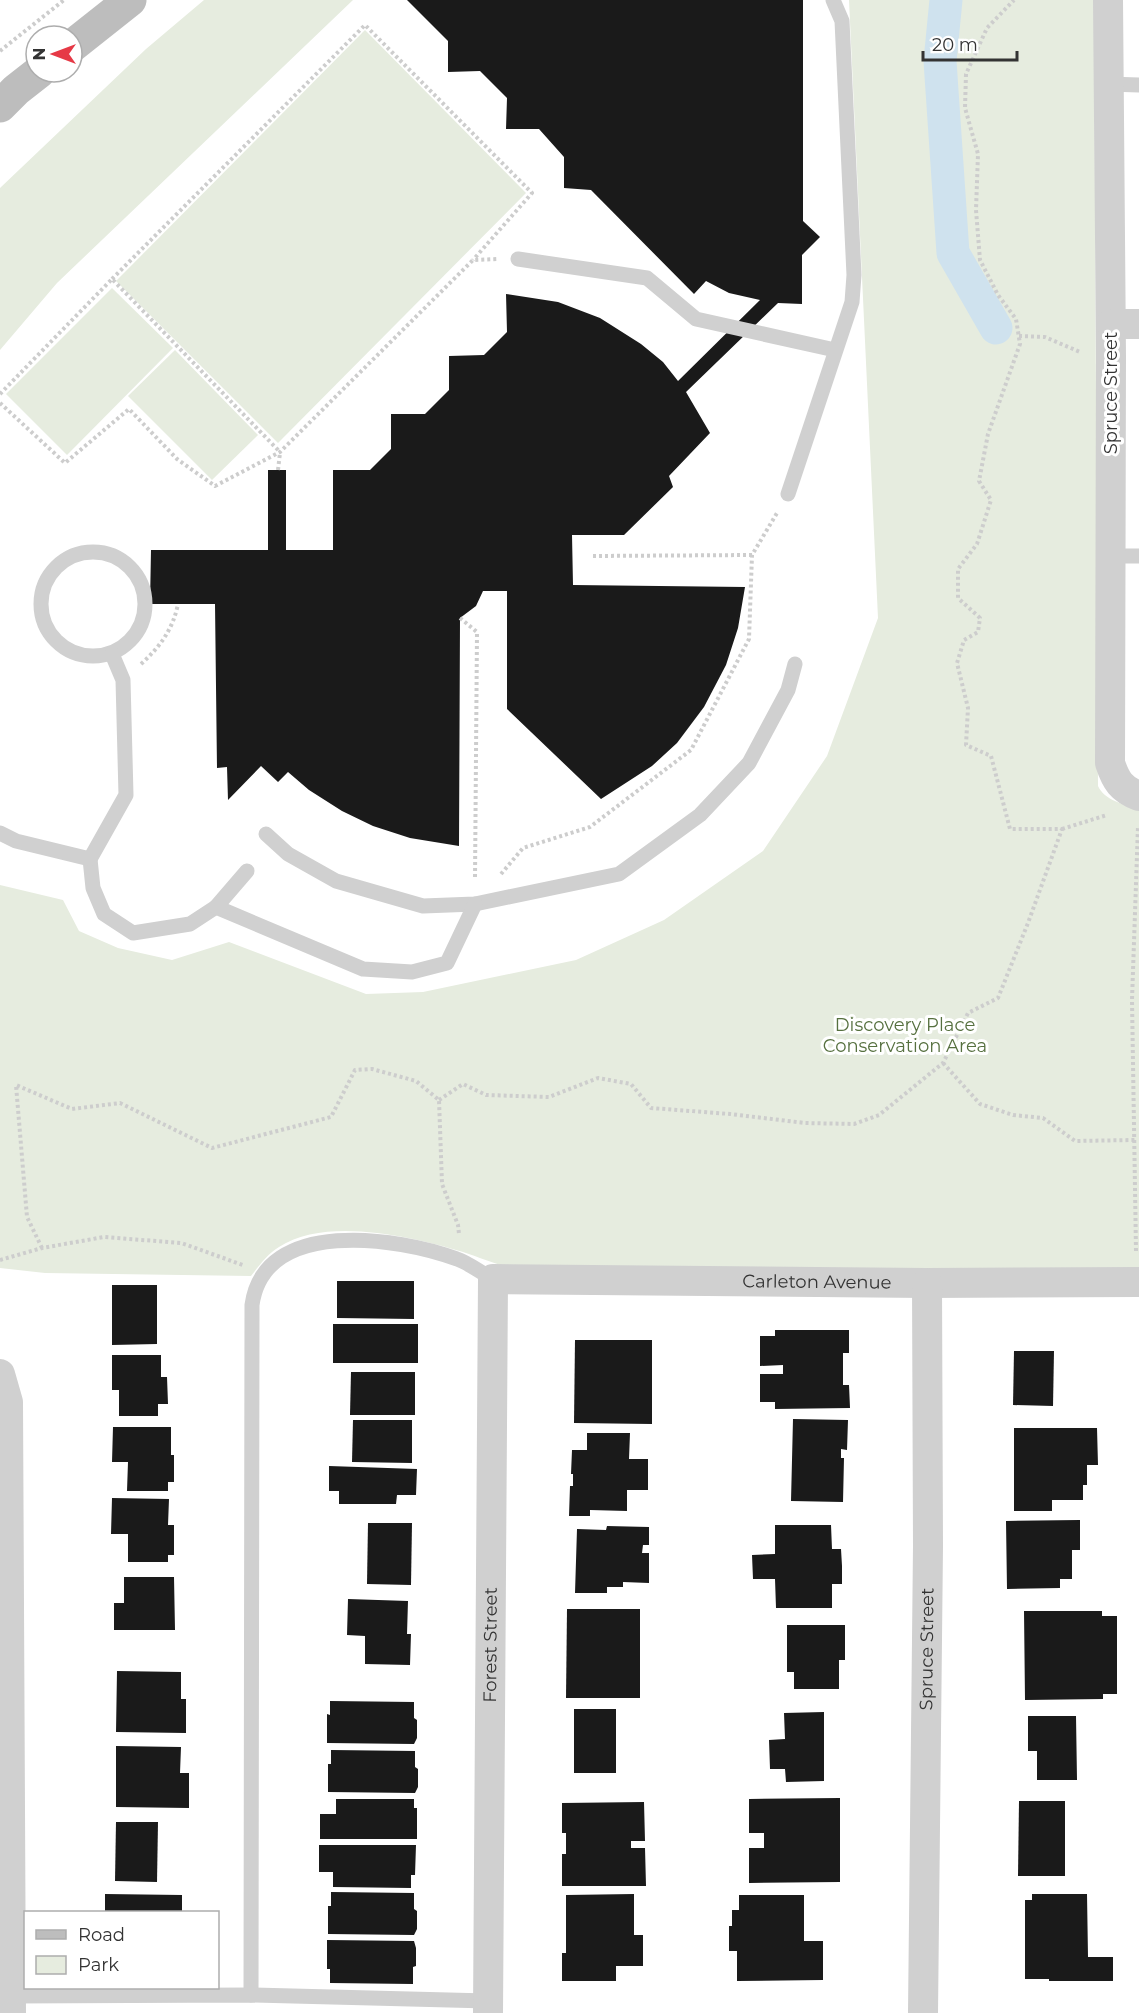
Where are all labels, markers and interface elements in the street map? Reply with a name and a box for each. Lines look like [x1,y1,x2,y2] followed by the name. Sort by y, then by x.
[24,24,84,84] north arrow
[923,24,1018,62] scale bar
[932,34,978,56] text: 20 m
[30,48,49,60] text: N
[1100,332,1122,454] street label: Spruce Street
[823,1014,987,1057] park label: Discovery Place Conservation Area
[742,1270,892,1294] street label: Carleton Avenue
[479,1587,502,1703] street label: Forest Street
[915,1588,939,1710] street label: Spruce Street
[24,1911,219,1989] legend
[78,1924,125,1946] text: Road
[78,1954,119,1976] text: Park

